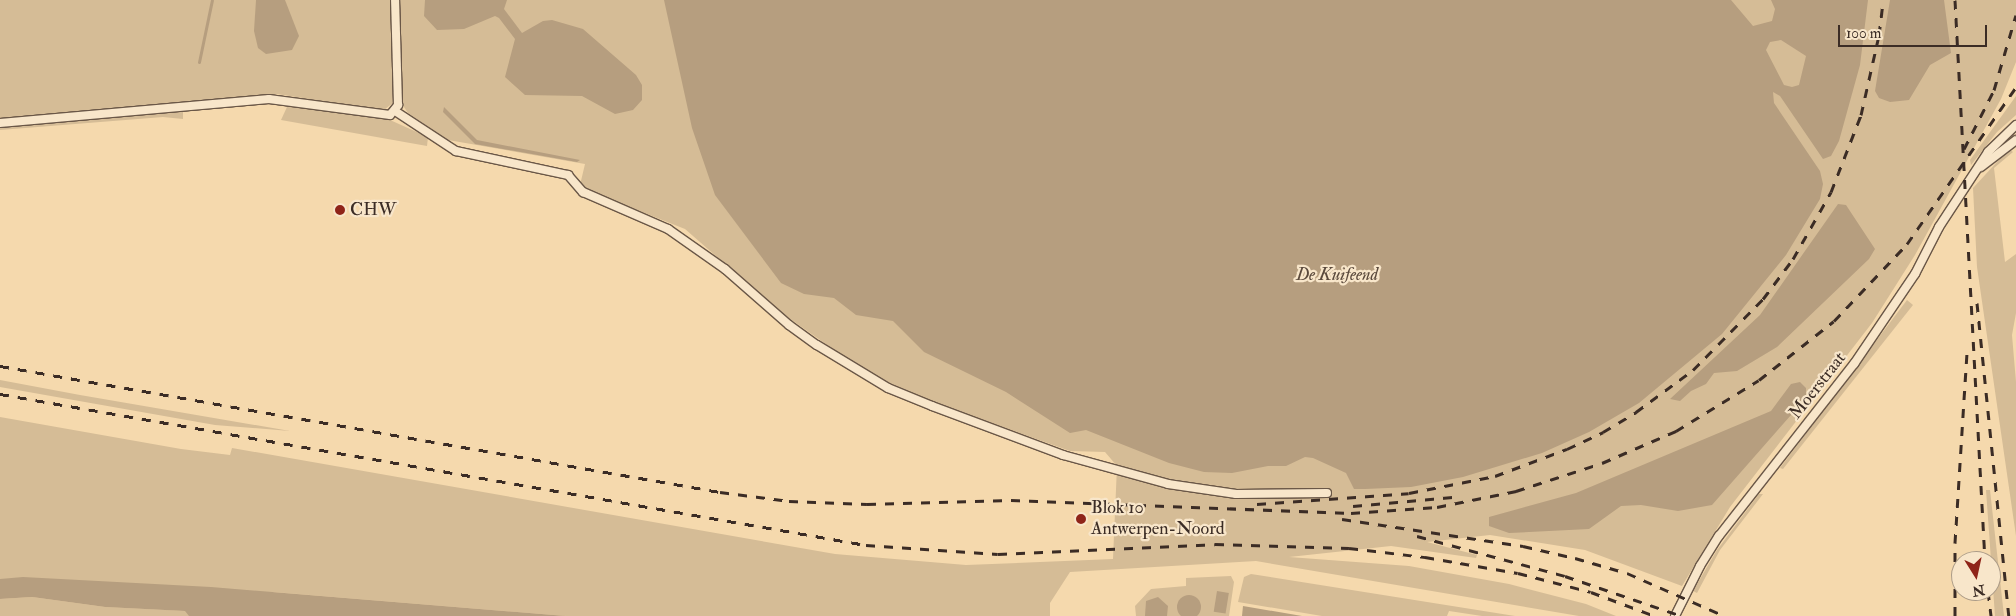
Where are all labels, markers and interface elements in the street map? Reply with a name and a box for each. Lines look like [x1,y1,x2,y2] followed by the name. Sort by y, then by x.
[1841,15,1990,47] scale bar
[1846,24,1881,43] text: 100 m
[350,199,396,221] place label: CHW
[334,204,346,216] marker: CHW
[1296,264,1378,286] park label: De Kuifeend
[1785,348,1851,424] street label: Moerstraat
[1091,498,1225,540] place label: Blok 10 Antwerpen-Noord
[1075,513,1087,525] marker: Blok 10 Antwerpen-Noord
[1951,551,2001,601] north arrow
[1971,581,1986,600] text: N

